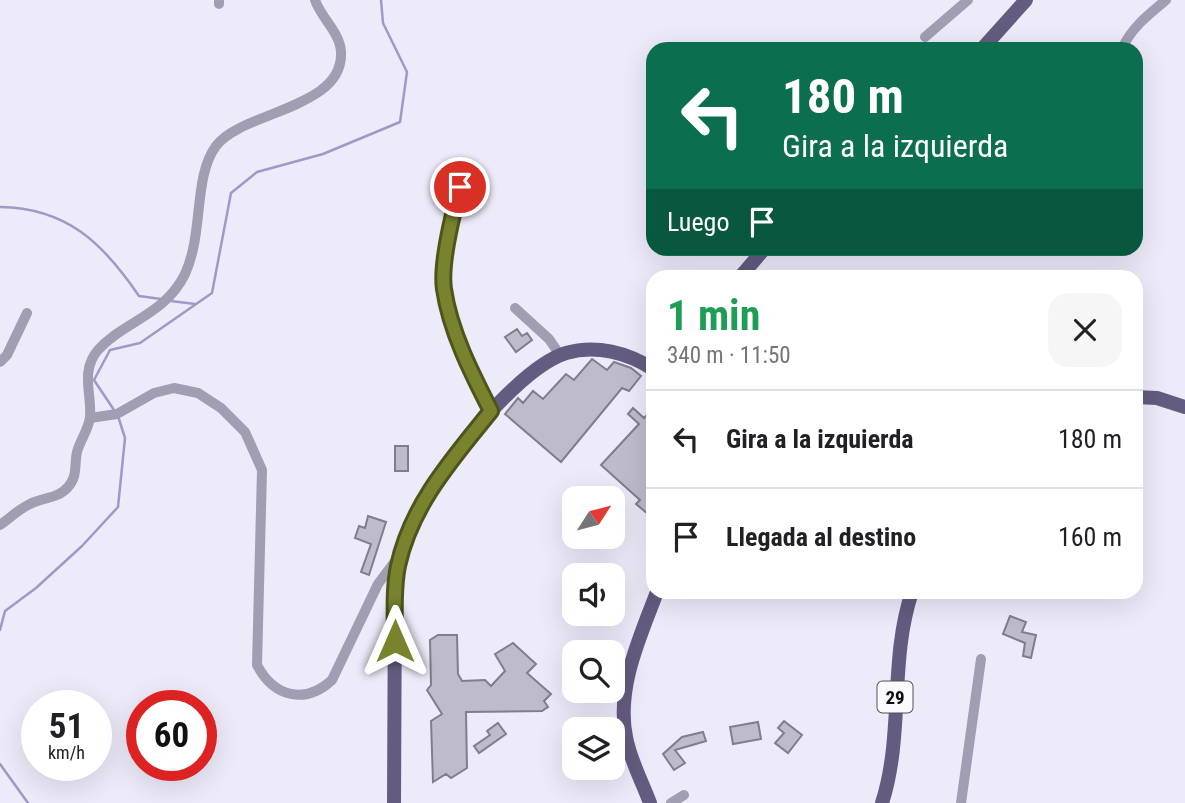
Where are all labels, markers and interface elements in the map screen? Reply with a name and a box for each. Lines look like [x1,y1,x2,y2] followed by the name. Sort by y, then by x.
[782,68,904,125] text: 180 m
[667,70,758,161] icon: left
[782,127,1008,165] text: Gira a la izquierda
[430,157,490,217] pin
[441,168,479,206] icon: arrive
[743,203,781,241] icon: arrive
[667,207,729,237] text: Luego
[667,291,760,340] text: 1 min
[1048,293,1122,367] button: close
[667,342,791,369] text: 340 m · 11:50
[667,420,705,458] icon: left
[726,424,914,454] text: Gira a la izquierda
[1058,424,1122,454] text: 180 m
[562,486,625,550] north arrow
[562,486,625,780] map controls
[667,518,705,556] icon: arrive
[726,522,916,552] text: Llegada al destino
[1058,522,1122,552] text: 160 m
[562,563,625,626] button: sound
[358,604,432,678] position arrow
[562,640,625,703] button: search
[878,682,912,712] road number: 29
[126,690,217,781] speed limit sign: 60
[49,706,84,747] text: 51
[562,717,625,780] button: layers
[48,742,85,763] text: km/h

